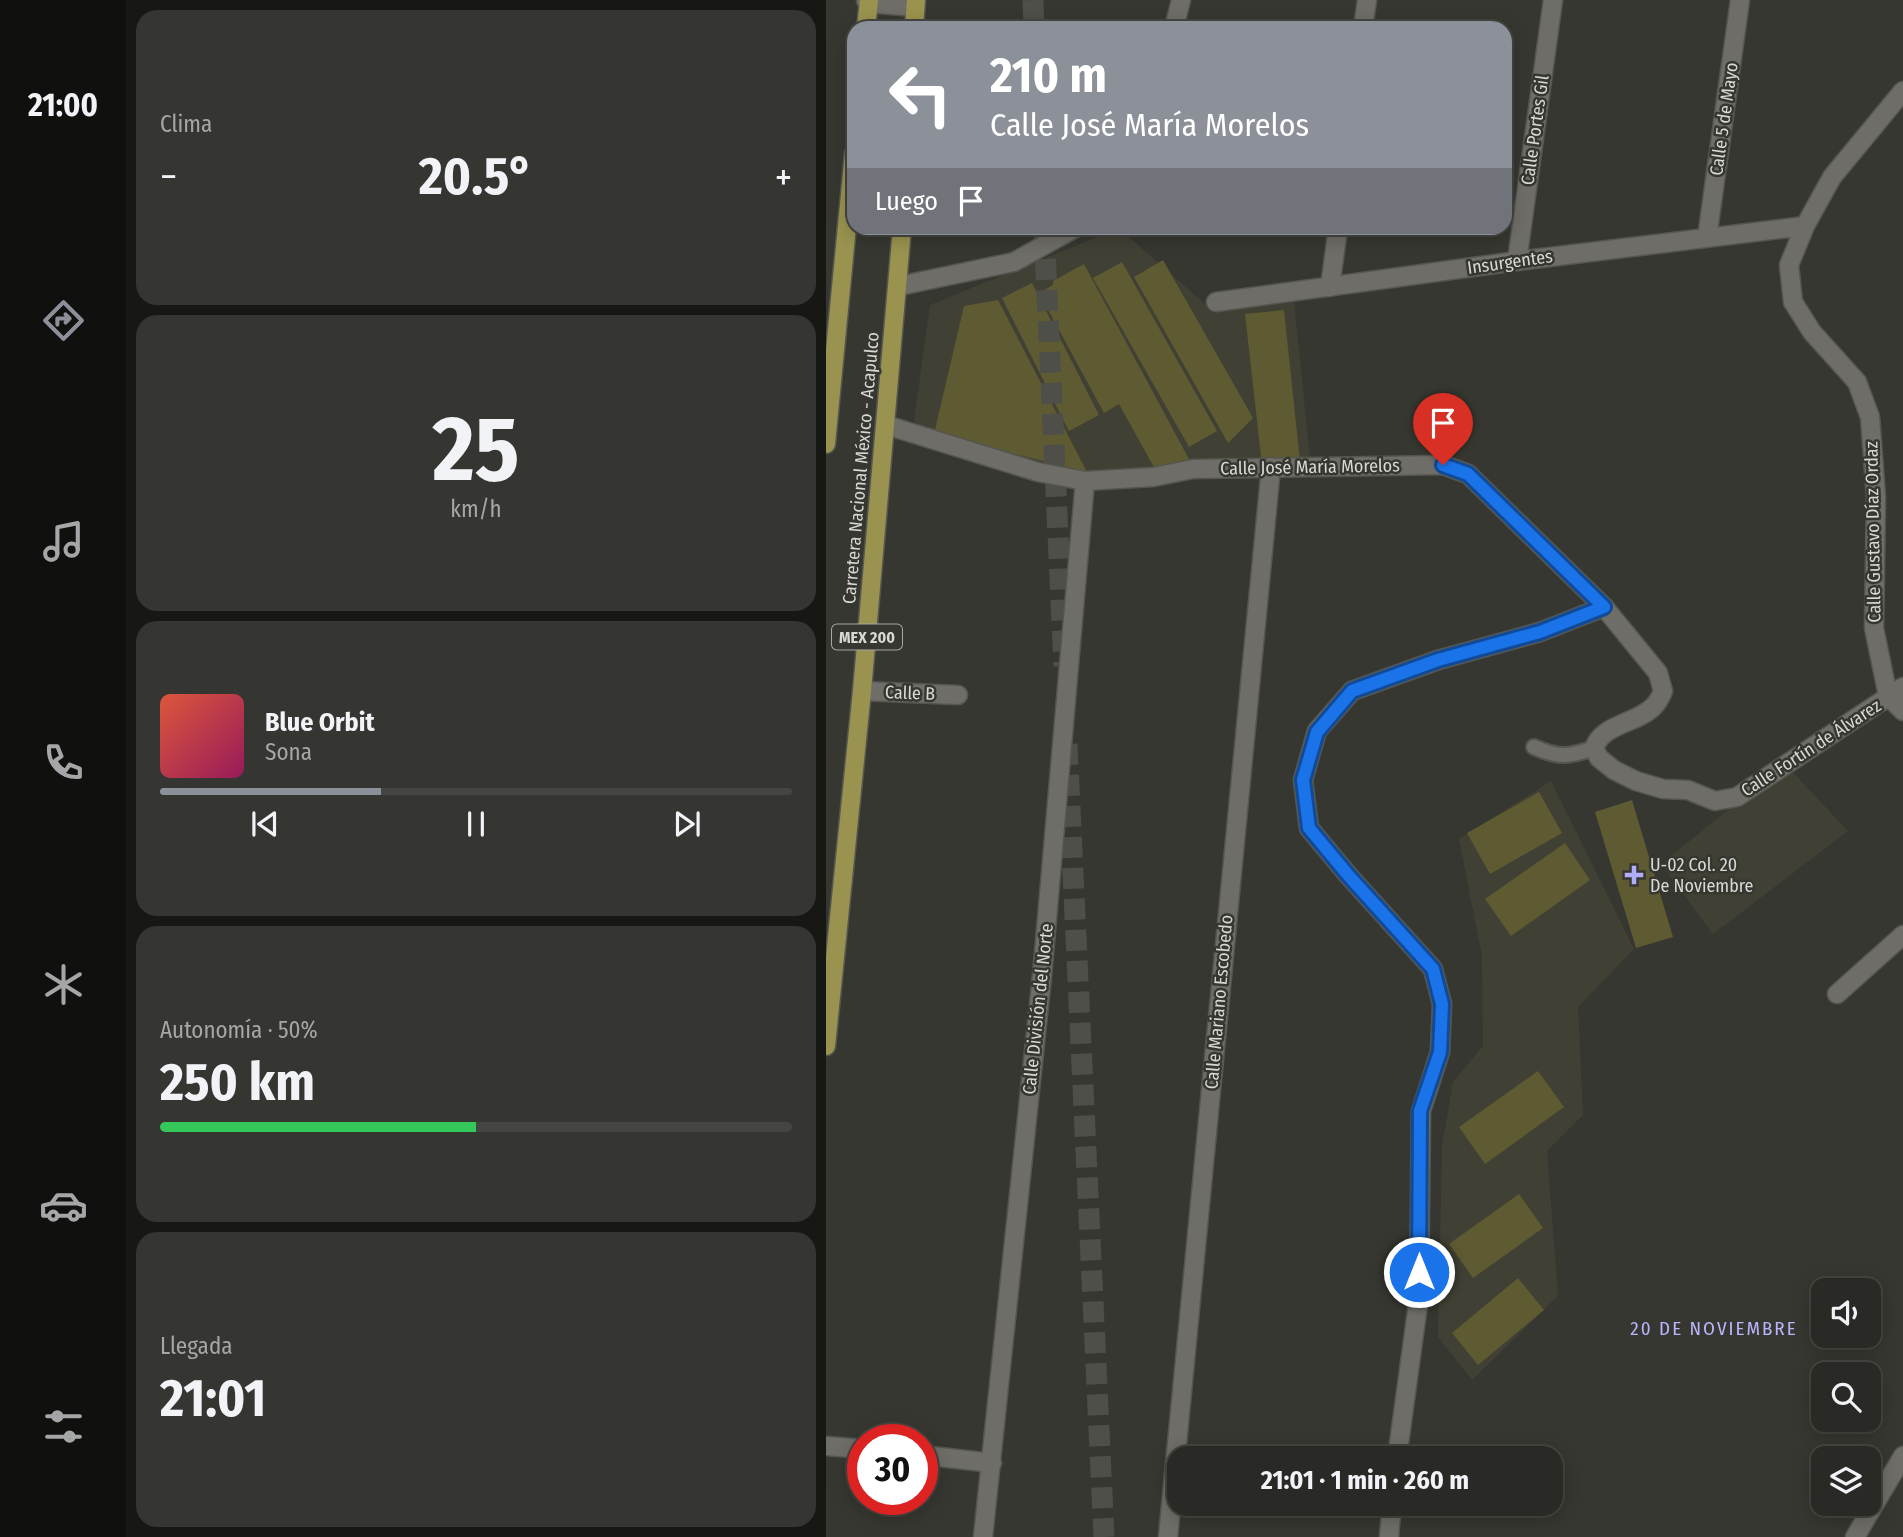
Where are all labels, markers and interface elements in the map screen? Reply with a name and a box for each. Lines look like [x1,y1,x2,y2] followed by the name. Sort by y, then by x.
[990,46,1107,105] text: 210 m
[875,49,966,140] icon: left
[1705,61,1743,177] street label: Calle 5 de Mayo
[1516,73,1554,186] street label: Calle Portes Gil
[28,86,98,124] text: 21:00
[990,106,1309,144] text: Calle José María Morelos
[160,110,212,138] text: Clima
[419,145,533,208] text: 20.5°
[160,154,177,200] text: −
[775,154,792,200] text: +
[952,182,990,220] icon: arrive
[875,186,938,217] text: Luego
[1466,245,1554,279] street label: Insurgentes
[39,296,88,345] icon: directions
[838,331,884,605] street label: Carretera Nacional México - Acapulco
[1413,393,1473,465] pin
[433,395,519,504] text: 25
[1424,404,1462,442] icon: arrive
[1860,441,1886,623] street label: Calle Gustavo Díaz Ordaz
[1220,454,1400,480] street label: Calle José María Morelos
[450,495,502,523] text: km/h
[39,517,88,566] icon: music
[832,624,902,650] road number: MEX 200
[885,681,936,705] street label: Calle B
[1736,694,1885,801] street label: Calle Fortín de Álvarez
[265,707,375,738] text: Blue Orbit
[39,738,88,787] icon: phone
[265,738,312,766] text: Sona
[246,805,284,843] icon: previous
[457,805,495,843] icon: pause
[668,805,706,843] icon: next
[1650,854,1754,897] place label: U-02 Col. 20 De Noviembre
[1624,865,1644,885] marker: U-02 Col. 20 De Noviembre
[1200,914,1238,1090] street label: Calle Mariano Escobedo
[1018,922,1058,1096] street label: Calle División del Norte
[39,960,88,1009] icon: climate
[160,1016,318,1044] text: Autonomía · 50%
[160,1051,315,1114] text: 250 km
[39,1181,88,1230] icon: car
[1382,1235,1456,1309] position arrow
[1811,1278,1881,1516] map controls
[1811,1278,1881,1348] button: sound
[1630,1317,1798,1340] district label: 20 DE NOVIEMBRE
[160,1332,232,1360] text: Llegada
[1811,1362,1881,1432] button: search
[160,1367,266,1430] text: 21:01
[39,1402,88,1451] icon: filters
[847,1424,938,1515] speed limit sign: 30
[1811,1446,1881,1516] button: layers
[1261,1465,1469,1496] text: 21:01 · 1 min · 260 m

